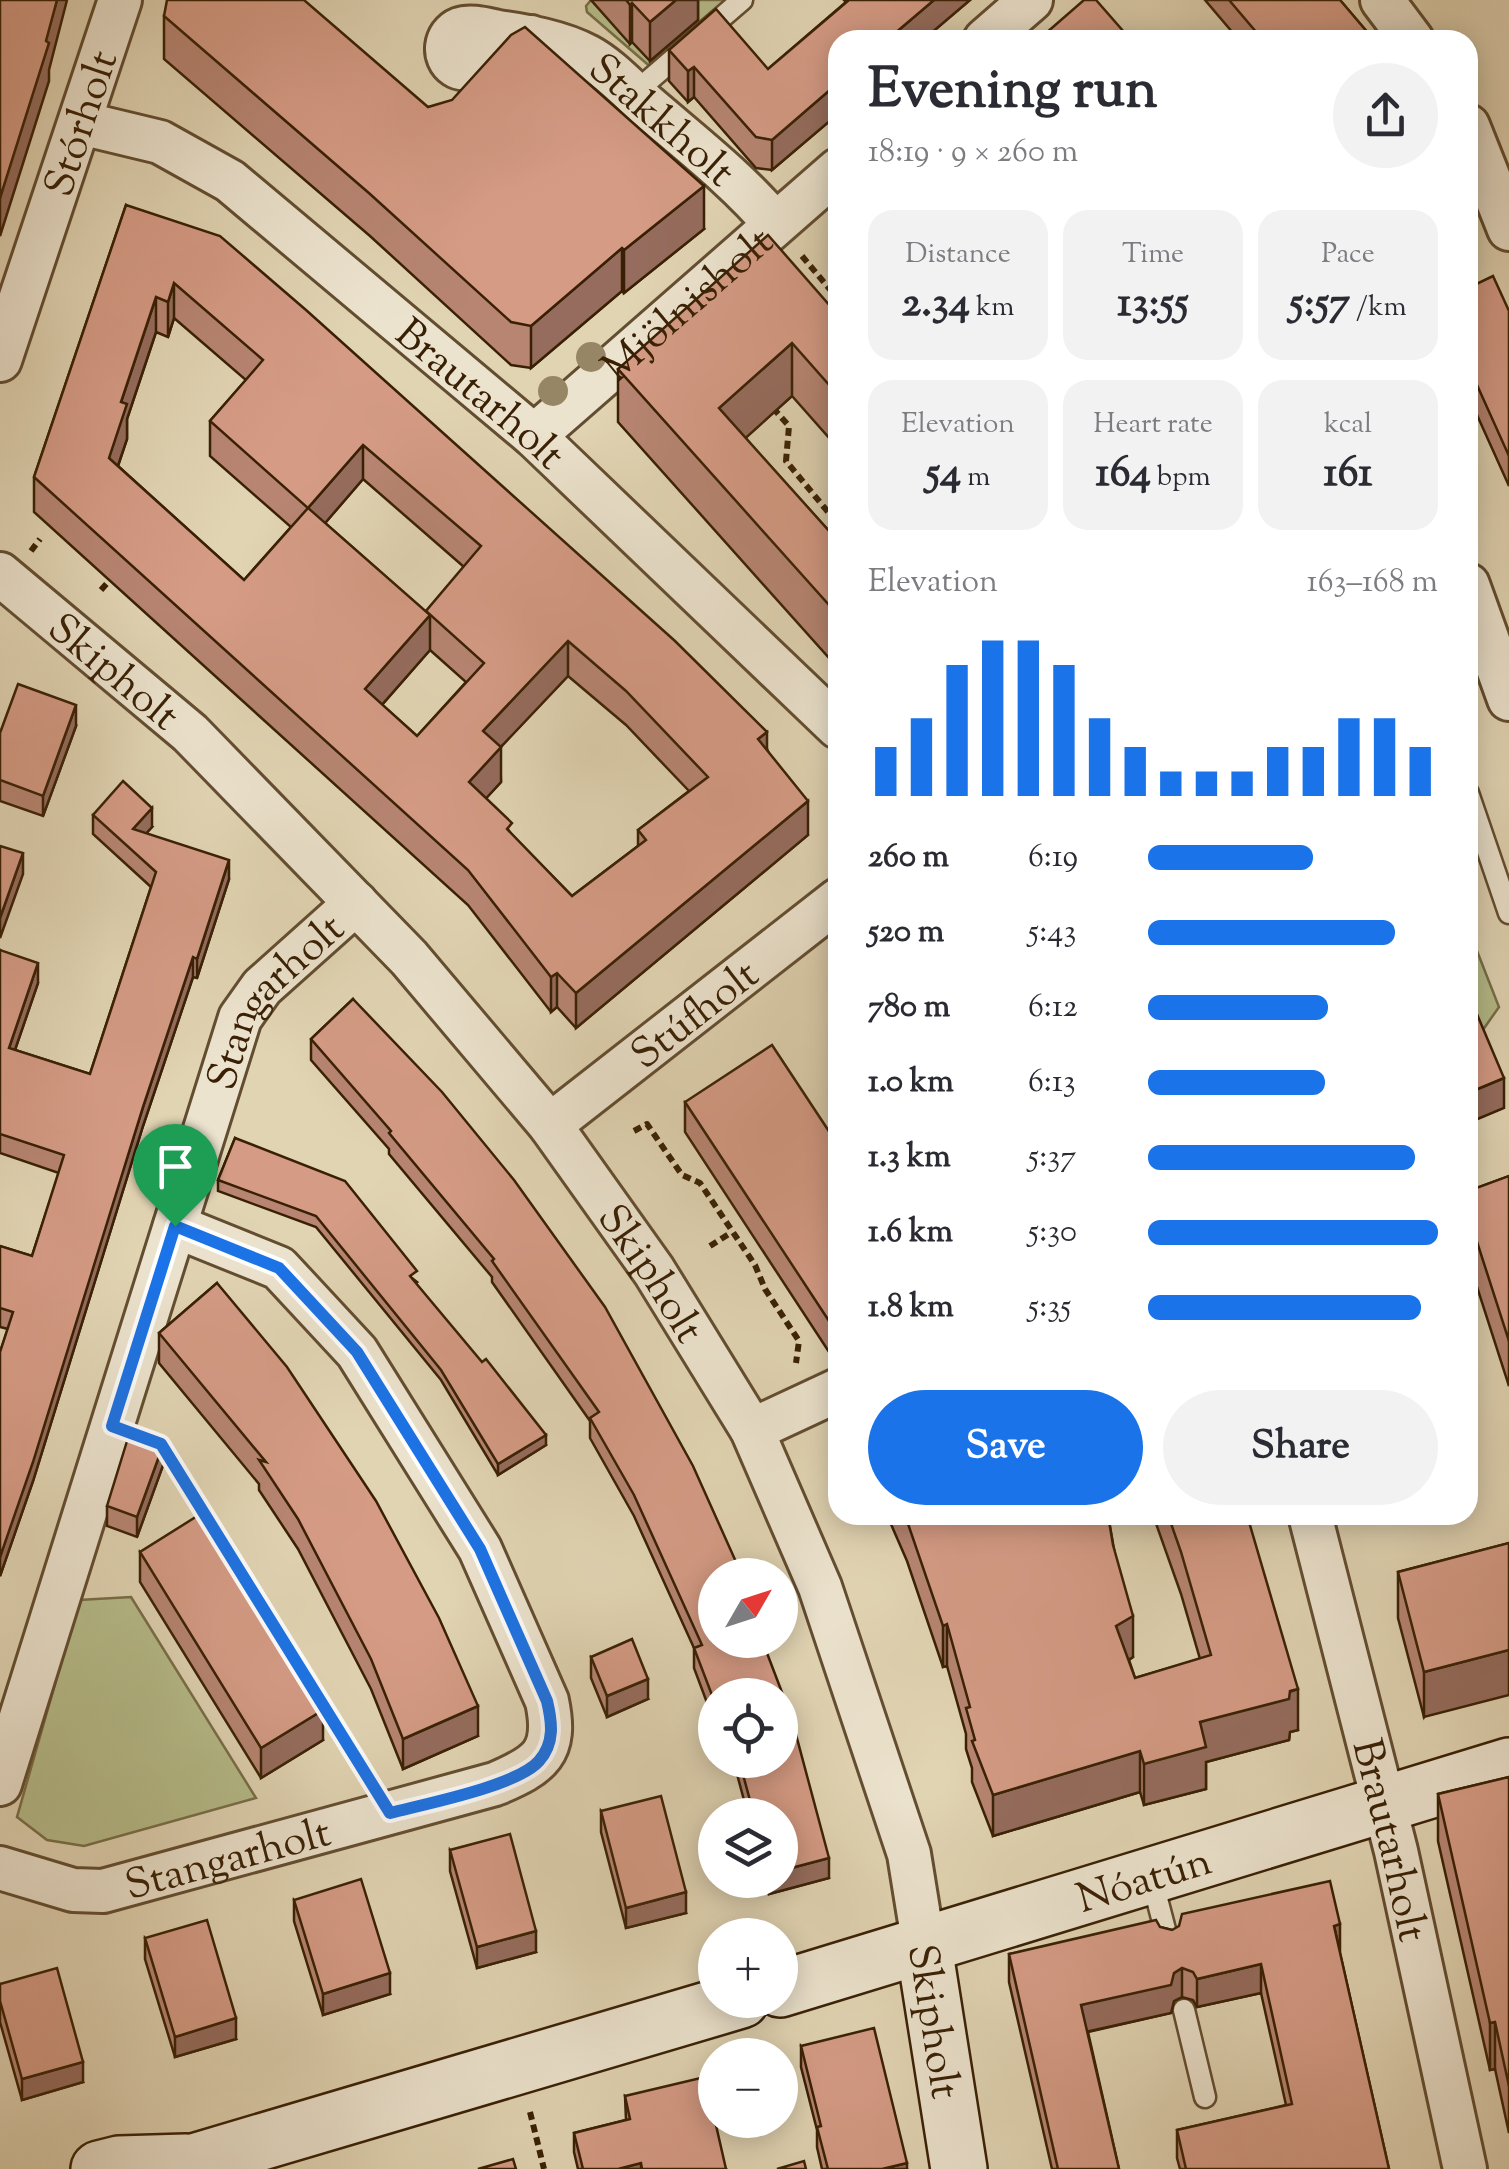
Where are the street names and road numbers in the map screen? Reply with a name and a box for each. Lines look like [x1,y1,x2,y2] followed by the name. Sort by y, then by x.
[574,41,746,203] street label: Stakkholt
[32,43,136,205] street label: Stórholt
[590,215,788,399] street label: Mjölnisholt
[380,307,577,486] street label: Brautarholt
[33,601,191,747] street label: Skipholt
[194,902,360,1098] street label: Stangarholt
[620,948,773,1086] street label: Stúfholt
[581,1193,716,1356] street label: Skipholt
[1334,1733,1440,1948] street label: Brautarholt
[119,1805,338,1919] street label: Stangarholt
[1070,1834,1220,1932] street label: Nóatún
[889,1940,972,2103] street label: Skipholt

